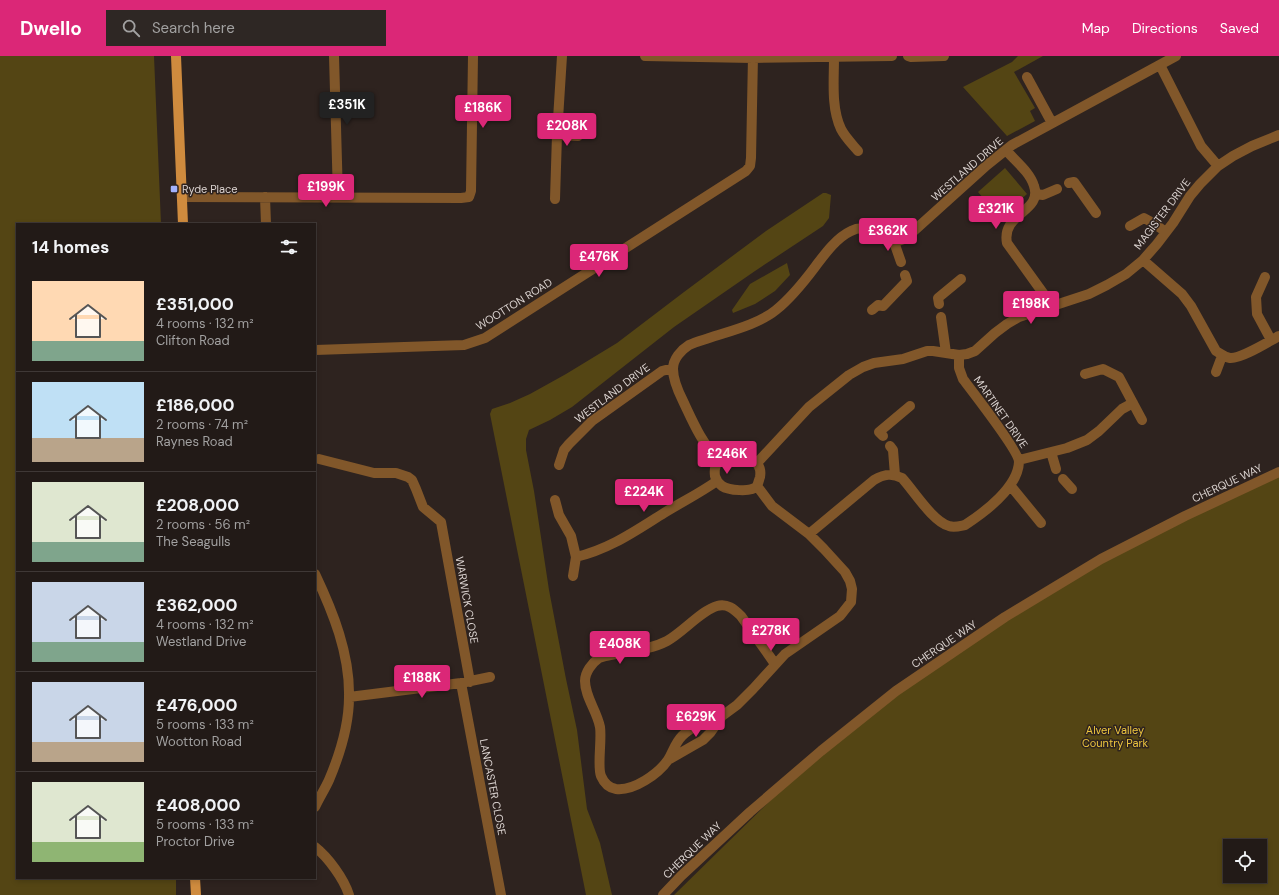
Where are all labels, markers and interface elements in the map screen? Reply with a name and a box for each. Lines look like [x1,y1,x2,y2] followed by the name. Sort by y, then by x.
[106,10,386,46] search box
[20,16,82,41] text: Dwello
[120,17,142,39] icon: search
[152,18,235,38] text: Search here
[1082,19,1110,37] text: Map
[1132,19,1198,37] text: Directions
[1220,19,1259,37] text: Saved
[319,92,375,126] pin: £351K
[455,95,511,129] pin: £186K
[328,96,366,113] text: £351K
[464,99,502,116] text: £186K
[539,113,595,147] pin: £208K
[546,117,588,134] text: £208K
[928,134,1006,204] street label: WESTLAND DRIVE
[298,174,354,208] pin: £199K
[1131,176,1193,252] street label: MAGISTER DRIVE
[307,178,345,195] text: £199K
[182,182,238,196] place label: Ryde Place
[169,184,179,194] marker: Ryde Place
[968,196,1024,230] pin: £321K
[978,200,1014,217] text: £321K
[860,218,916,252] pin: £362K
[868,222,908,239] text: £362K
[32,236,109,258] text: 14 homes
[278,236,300,258] icon: filters
[571,244,627,278] pin: £476K
[579,248,619,265] text: £476K
[473,275,555,333] street label: WOOTTON ROAD
[1003,291,1059,325] pin: £198K
[156,293,234,315] text: £351,000
[1012,295,1050,312] text: £198K
[64,297,112,345] icon: home
[156,315,254,332] text: 4 rooms · 132 m²
[156,332,230,349] text: Clifton Road
[572,360,652,426] street label: WESTLAND DRIVE
[971,373,1031,451] street label: MARTINET DRIVE
[156,394,234,416] text: £186,000
[64,398,112,446] icon: home
[156,416,248,433] text: 2 rooms · 74 m²
[156,433,233,450] text: Raynes Road
[699,441,755,475] pin: £246K
[707,445,747,462] text: £246K
[1190,460,1265,505] street label: CHERQUE WAY
[616,479,672,513] pin: £224K
[624,483,664,500] text: £224K
[156,494,239,516] text: £208,000
[64,498,112,546] icon: home
[156,516,250,533] text: 2 rooms · 56 m²
[156,533,231,550] text: The Seagulls
[452,555,482,645] street label: WARWICK CLOSE
[156,594,237,616] text: £362,000
[64,598,112,646] icon: home
[156,616,254,633] text: 4 rooms · 132 m²
[909,617,980,671] street label: CHERQUE WAY
[743,618,799,652] pin: £278K
[751,622,791,639] text: £278K
[592,631,648,665] pin: £408K
[156,633,246,650] text: Westland Drive
[599,635,641,652] text: £408K
[394,665,450,699] pin: £188K
[403,669,441,686] text: £188K
[156,694,238,716] text: £476,000
[64,698,112,746] icon: home
[668,704,724,738] pin: £629K
[676,708,716,725] text: £629K
[156,716,254,733] text: 5 rooms · 133 m²
[1082,723,1149,750] park label: Alver Valley Country Park
[156,733,242,750] text: Wootton Road
[477,738,509,836] street label: LANCASTER CLOSE
[156,794,241,816] text: £408,000
[64,798,112,846] icon: home
[156,816,254,833] text: 5 rooms · 133 m²
[660,818,725,881] street label: CHERQUE WAY
[156,833,235,850] text: Proctor Drive
[1223,839,1267,883] map controls
[1223,839,1267,883] button: locate

